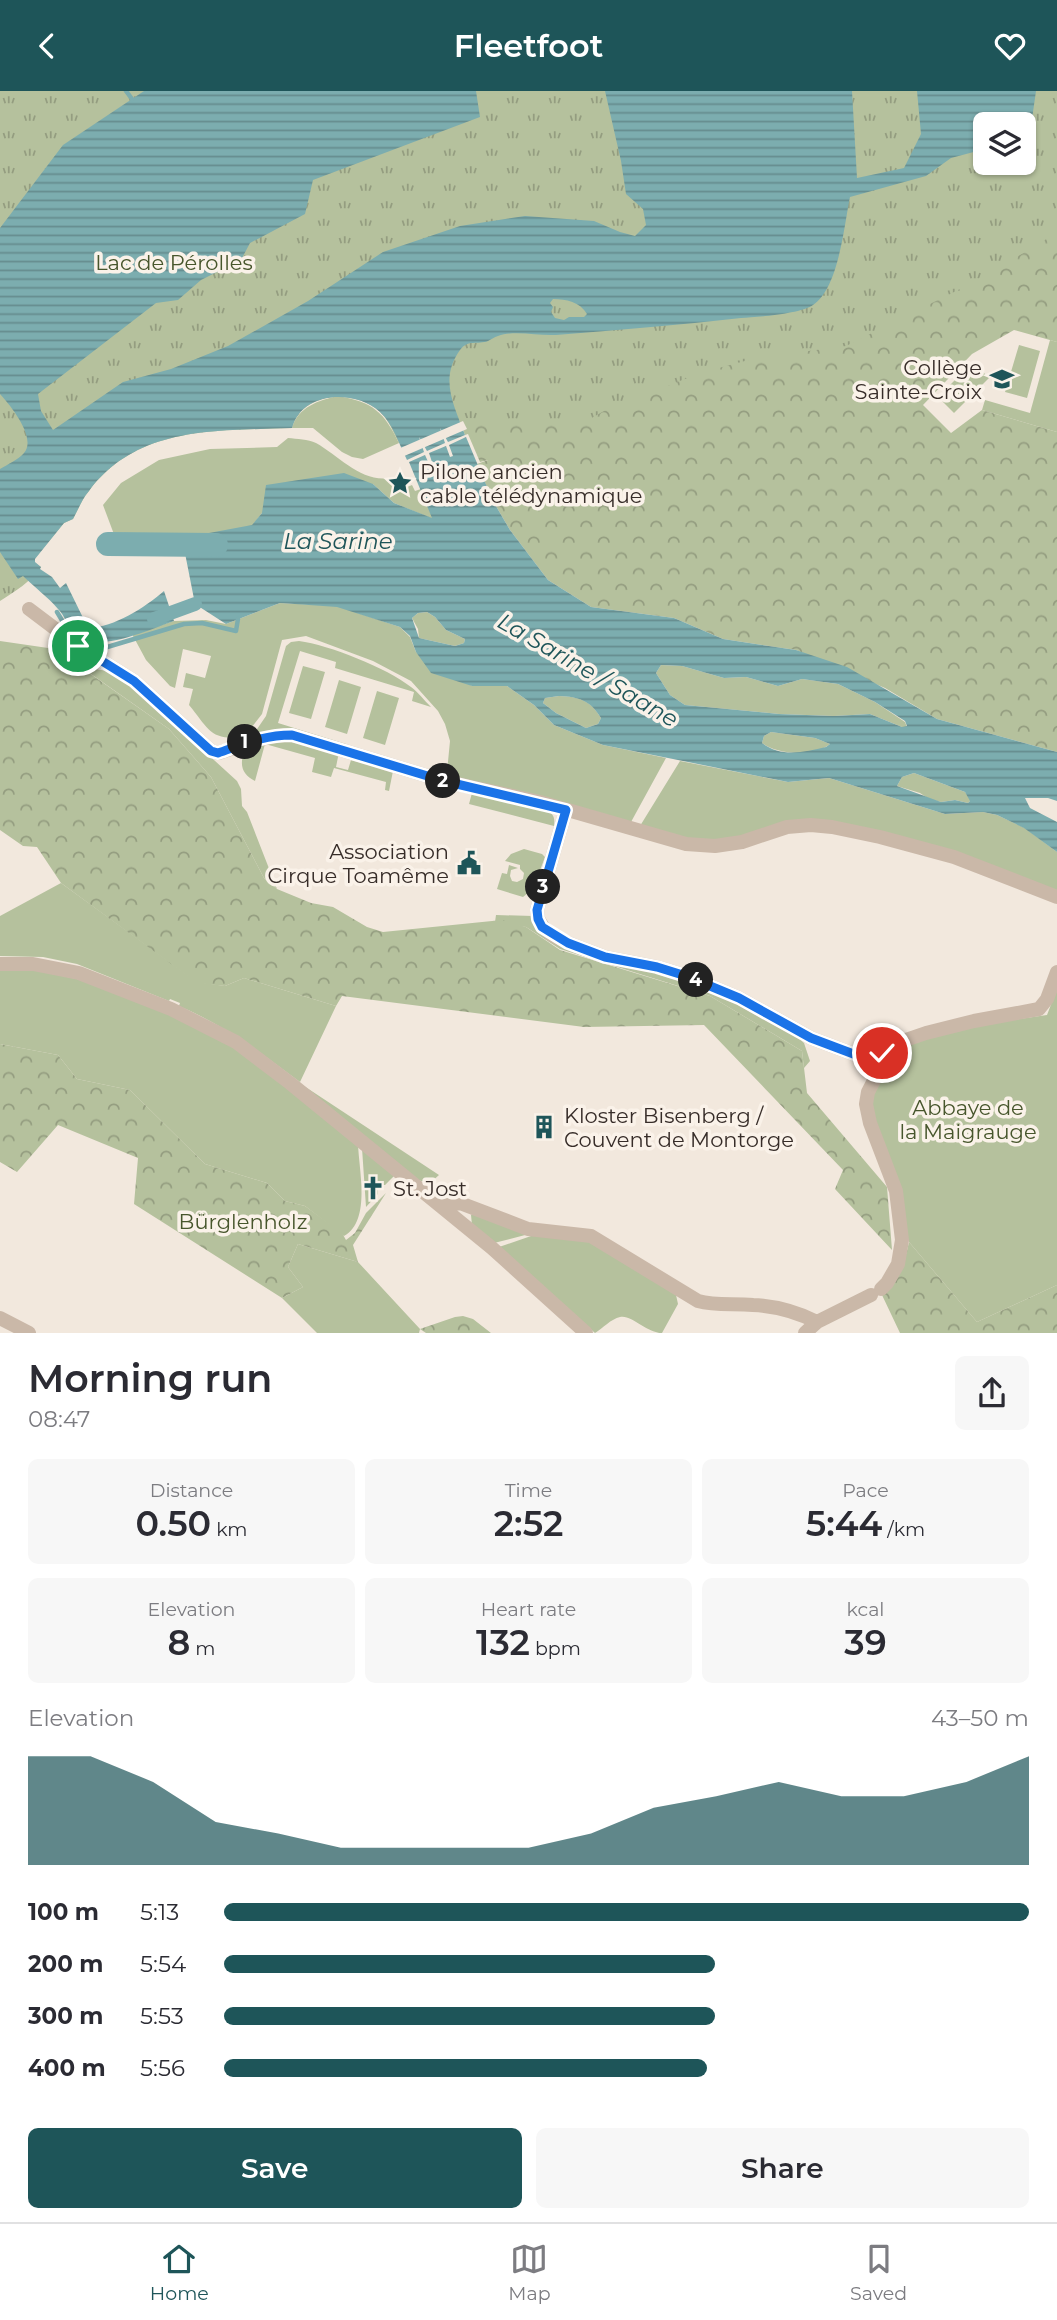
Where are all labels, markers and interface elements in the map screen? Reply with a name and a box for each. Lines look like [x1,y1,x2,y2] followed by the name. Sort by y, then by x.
[454,26,603,65] text: Fleetfoot
[28,27,66,65] icon: back
[991,27,1029,65] icon: heart
[973,112,1036,175] map controls
[973,112,1036,175] button: layers
[95,250,253,275] park label: Lac de Pérolles
[855,355,982,404] place label: Collège Sainte-Croix
[988,365,1016,393] school or university icon: Collège Sainte-Croix
[420,459,643,508] place label: Pilone ancien cable télédynamique
[386,469,414,497] place icon: Pilone ancien cable télédynamique
[283,527,393,555] water label: La Sarine
[493,607,683,733] water label: La Sarine / Saane
[48,616,108,676] pin
[59,627,97,665] icon: arrive
[228,725,262,759] pin: 1
[241,730,248,753] text: 1
[426,763,460,799] pin: 2
[437,769,448,792] text: 2
[267,839,449,888] place label: Association Cirque Toamême
[455,849,483,877] public building icon: Association Cirque Toamême
[526,869,560,905] pin: 3
[537,875,548,898] text: 3
[678,963,714,997] pin: 4
[689,968,702,991] text: 4
[852,1023,912,1083] pin
[863,1034,901,1072] icon: check
[899,1095,1037,1144] park label: Abbaye de la Maigrauge
[564,1103,794,1152] place label: Kloster Bisenberg / Couvent de Montorge
[530,1113,558,1141] building icon: Kloster Bisenberg / Couvent de Montorge
[359,1174,387,1202] church icon: St. Jost
[393,1176,467,1201] place label: St. Jost
[179,1209,307,1234] park label: Bürglenholz
[28,1355,272,1402] text: Morning run
[955,1356,1029,1430] button: share
[28,1405,90,1433] text: 08:47
[150,1479,233,1502] text: Distance
[505,1479,552,1502] text: Time
[842,1479,889,1502] text: Pace
[135,1502,211,1545] text: 0.50
[494,1502,563,1545] text: 2:52
[806,1502,882,1545] text: 5:44
[211,1518,248,1541] text: km
[882,1518,925,1541] text: /km
[148,1598,235,1621] text: Elevation
[481,1598,576,1621] text: Heart rate
[847,1598,884,1621] text: kcal
[168,1621,190,1664] text: 8
[476,1621,530,1664] text: 132
[844,1621,887,1664] text: 39
[190,1637,215,1660] text: m
[530,1637,581,1660] text: bpm
[28,1704,134,1732] text: Elevation
[931,1704,1029,1732] text: 43–50 m
[28,1898,99,1926] text: 100 m
[140,1898,179,1926] text: 5:13
[28,1950,103,1978] text: 200 m
[140,1950,186,1978] text: 5:54
[28,2002,104,2030] text: 300 m
[140,2002,184,2030] text: 5:53
[28,2054,106,2082] text: 400 m
[140,2054,185,2082] text: 5:56
[28,2128,522,2208] button: Save
[536,2128,1029,2208] button: Share
[150,2240,209,2305] tab: Home
[508,2240,551,2305] tab: Map
[850,2240,907,2305] tab: Saved

